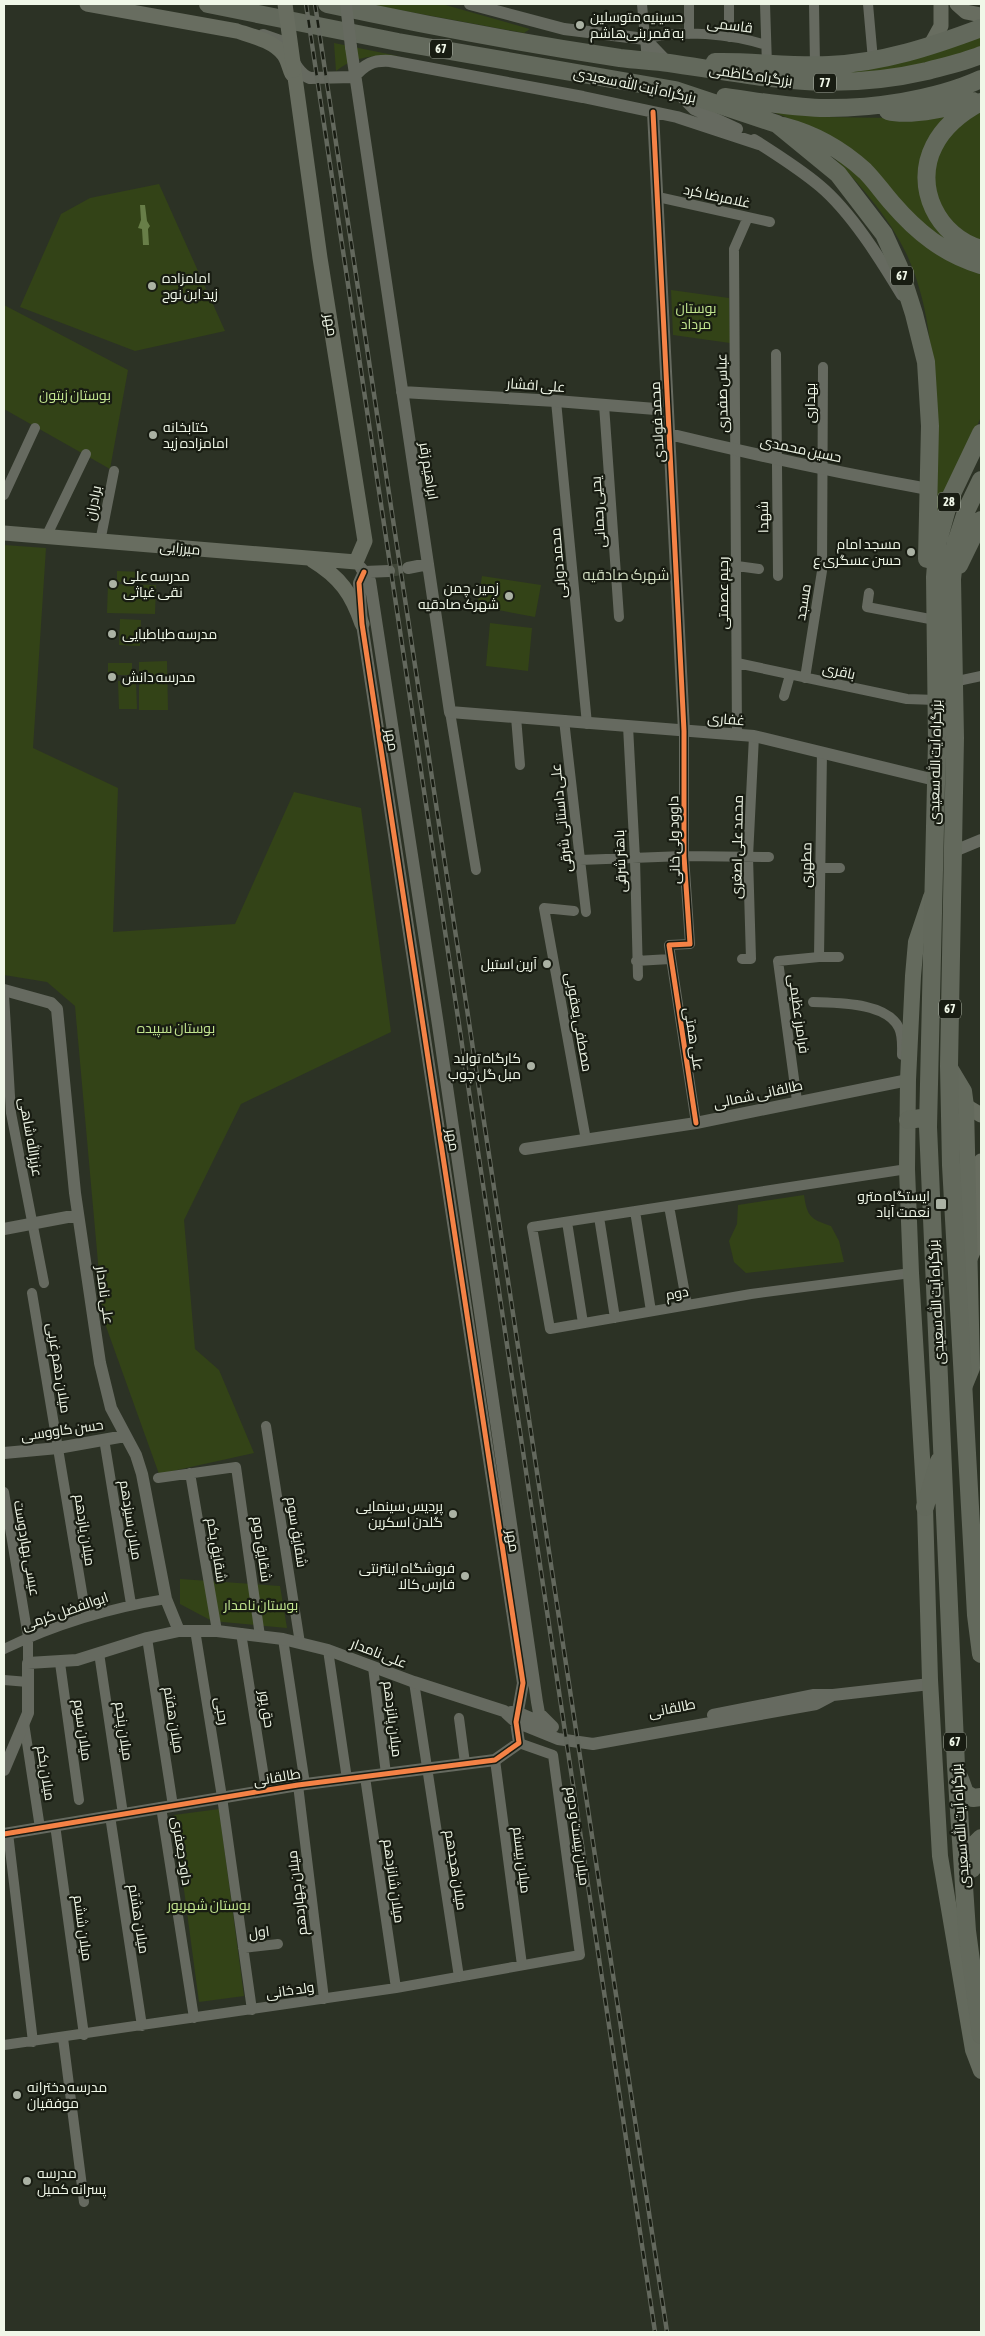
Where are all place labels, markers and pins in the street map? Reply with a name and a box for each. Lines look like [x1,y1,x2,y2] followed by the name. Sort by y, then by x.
[590,9,684,43] place label: حسینیه متوسلین به قمر بنی‌هاشم
[574,19,586,31] marker: حسینیه متوسلین به قمر بنی‌هاشم
[162,270,218,303] place label: امامزاده زید ابن نوح
[146,280,158,292] marker: امامزاده زید ابن نوح
[163,419,229,451] place label: کتابخانه امامزاده زید
[147,429,159,441] marker: کتابخانه امامزاده زید
[813,536,901,569] place label: مسجد امام حسن عسگری ع
[905,546,917,558] marker: مسجد امام حسن عسگری ع
[123,568,190,600] place label: مدرسه علی نقی غیاثی
[107,578,119,590] marker: مدرسه علی نقی غیاثی
[418,580,499,612] place label: زمین چمن شهرک صادقیه
[503,590,515,602] marker: زمین چمن شهرک صادقیه
[122,626,217,642] place label: مدرسه طباطبایی
[106,628,118,640] marker: مدرسه طباطبایی
[122,669,195,685] place label: مدرسه دانش
[106,671,118,683] marker: مدرسه دانش
[481,956,537,972] place label: آرین استیل
[541,958,553,970] marker: آرین استیل
[448,1050,521,1084] place label: کارگاه تولید مبل گل چوب
[525,1060,537,1072] marker: کارگاه تولید مبل گل چوب
[857,1188,930,1220] place label: ایستگاه مترو نعمت آباد
[934,1197,948,1211] marker: ایستگاه مترو نعمت آباد
[356,1498,443,1530] place label: پردیس سینمایی گلدن اسکرین
[447,1508,459,1520] marker: پردیس سینمایی گلدن اسکرین
[359,1560,455,1592] place label: فروشگاه اینترنتی فارس کالا
[459,1570,471,1582] marker: فروشگاه اینترنتی فارس کالا
[27,2079,107,2111] place label: مدرسه دخترانه موفقیان
[11,2089,23,2101] marker: مدرسه دخترانه موفقیان
[37,2165,107,2199] place label: مدرسه پسرانه کمیل
[21,2175,33,2187] marker: مدرسه پسرانه کمیل

